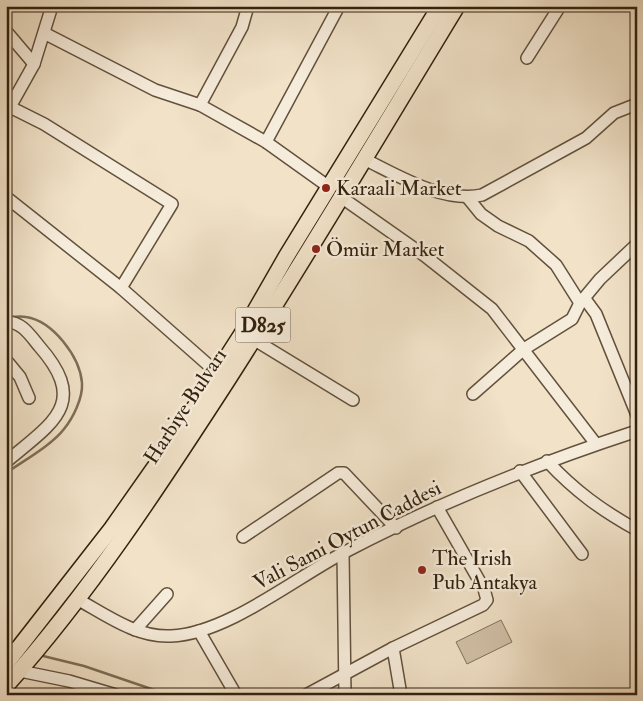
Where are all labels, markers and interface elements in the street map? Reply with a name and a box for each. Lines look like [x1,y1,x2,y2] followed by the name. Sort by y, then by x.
[336,175,462,202] place label: Karaali Market
[320,182,332,194] marker: Karaali Market
[326,236,444,263] place label: Ömür Market
[310,243,322,255] marker: Ömür Market
[236,308,290,342] road number: D825
[138,343,233,469] street label: Harbiye Bulvarı
[249,474,446,596] street label: Vali Sami Oytun Caddesi
[432,545,538,596] place label: The Irish Pub Antakya
[416,564,428,576] marker: The Irish Pub Antakya

